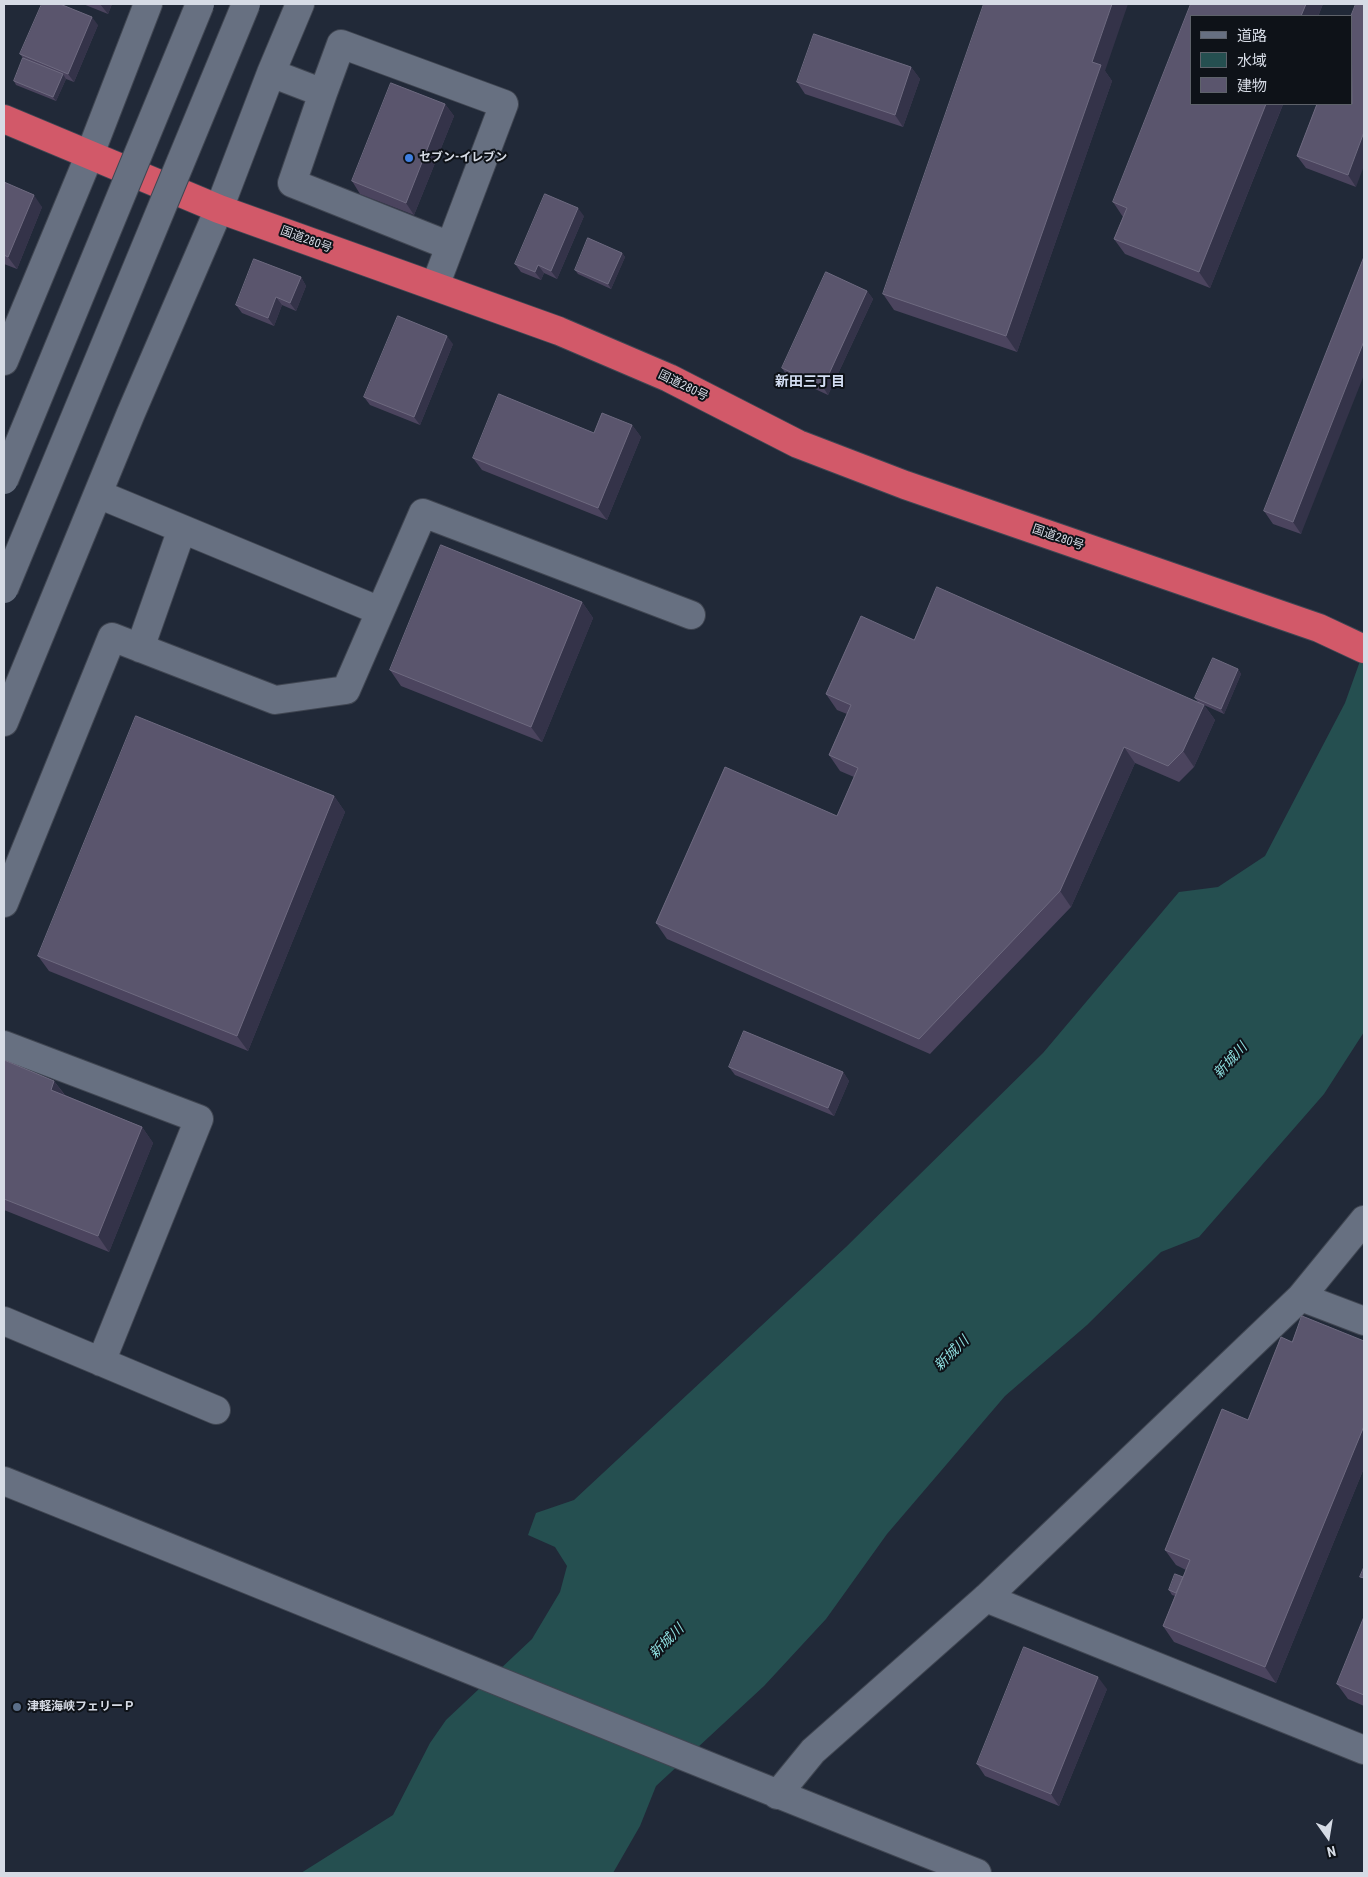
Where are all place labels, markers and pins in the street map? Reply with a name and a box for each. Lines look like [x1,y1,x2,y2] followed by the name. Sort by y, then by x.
[419,151,507,165] place label: セブン-イレブン
[403,152,415,164] marker: セブン-イレブン
[27,1700,135,1714] place label: 津軽海峡フェリーＰ
[11,1701,23,1713] marker: 津軽海峡フェリーＰ

